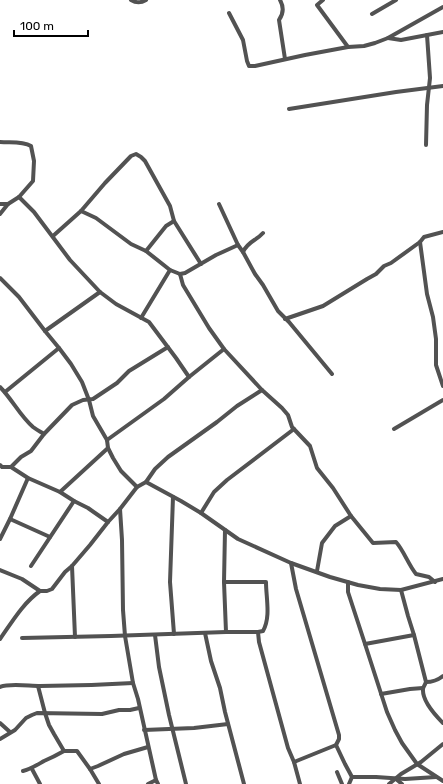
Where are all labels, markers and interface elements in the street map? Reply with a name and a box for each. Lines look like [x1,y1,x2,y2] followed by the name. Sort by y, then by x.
[14,12,88,38] scale bar
[20,19,54,33] text: 100 m

